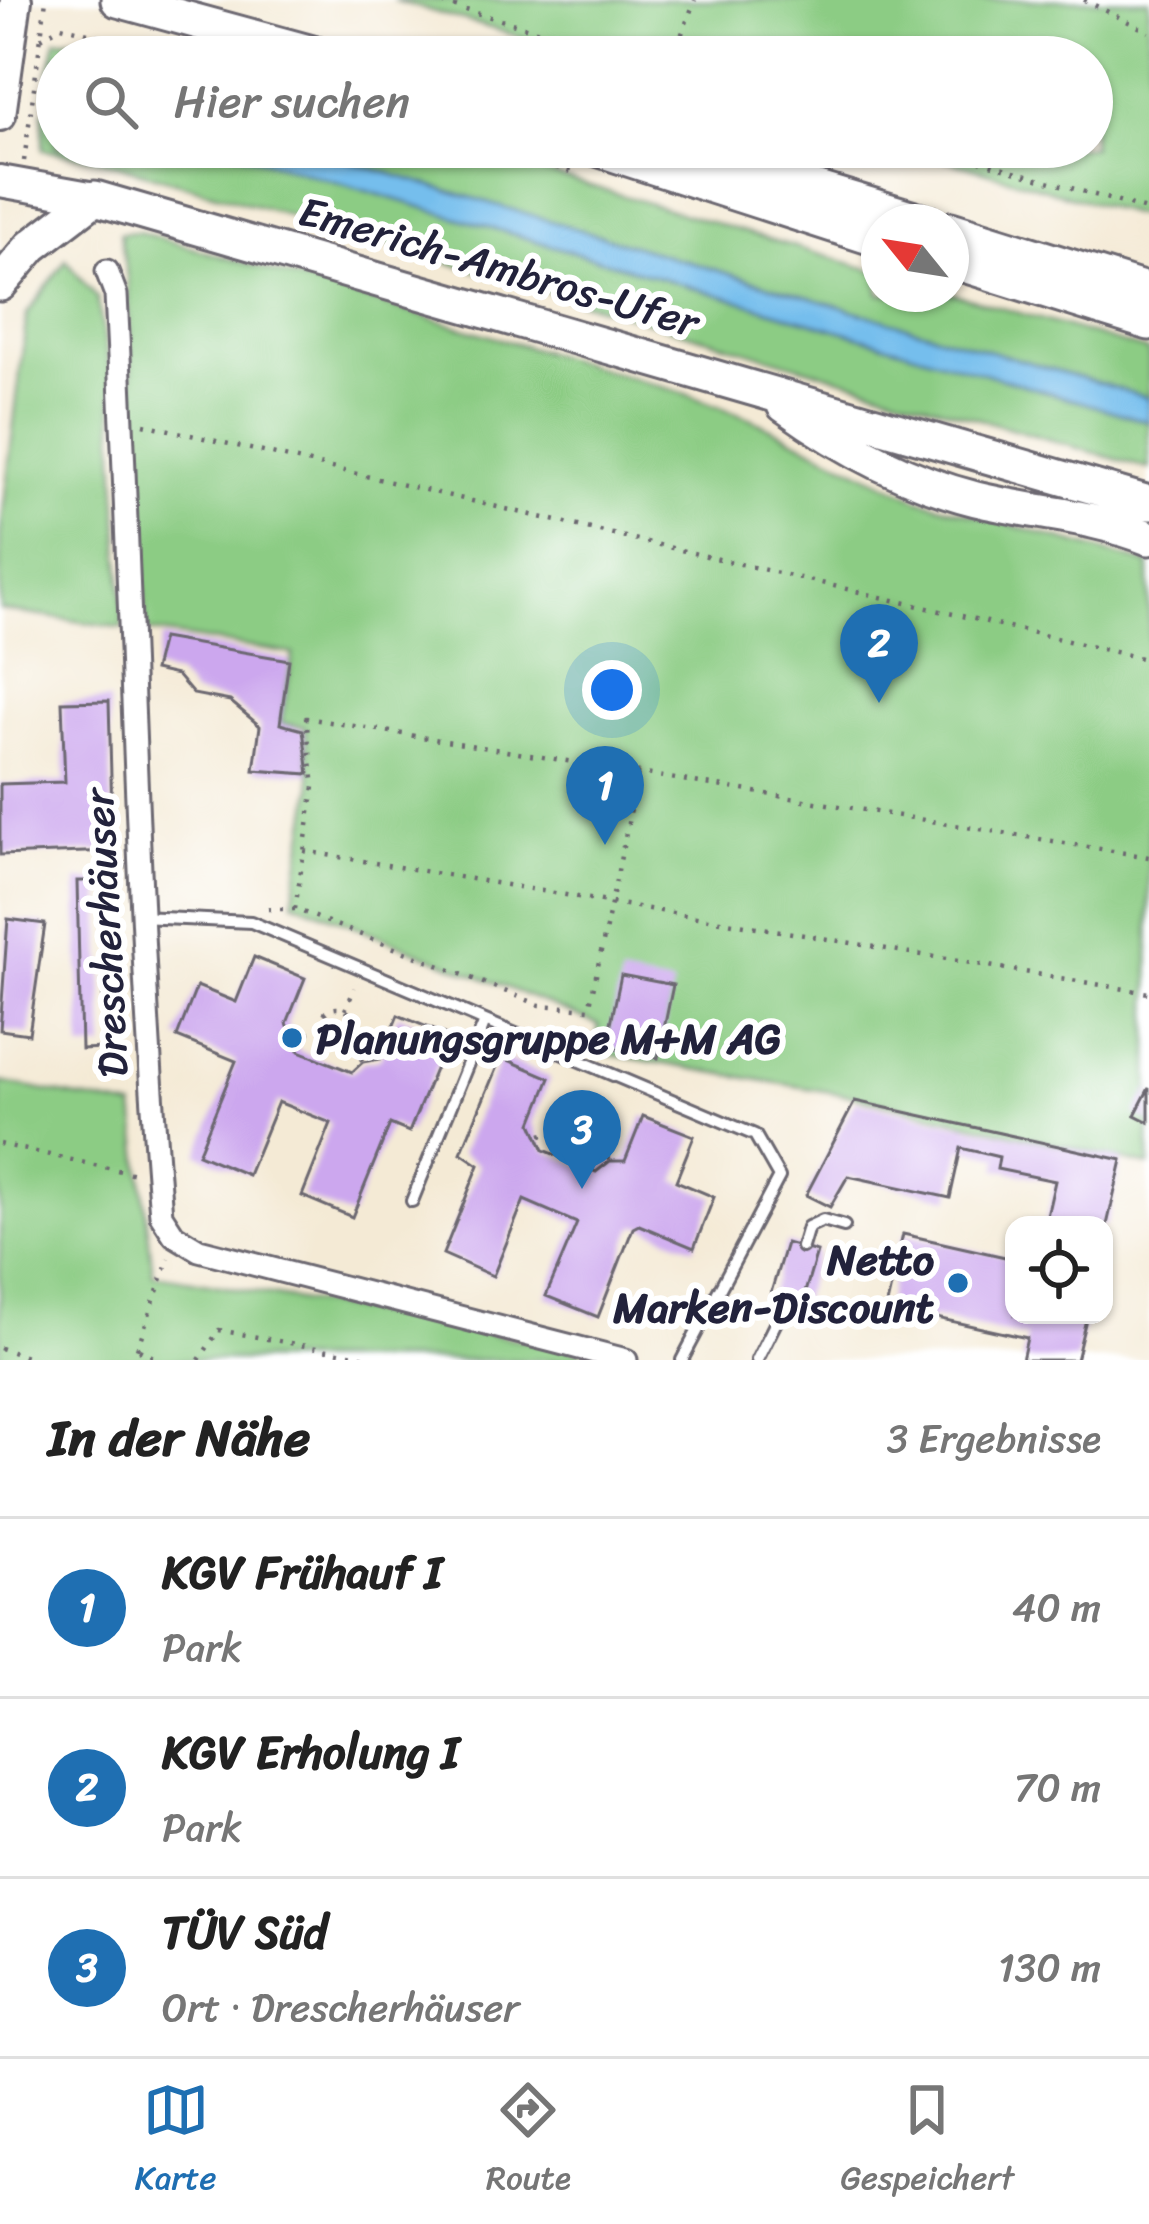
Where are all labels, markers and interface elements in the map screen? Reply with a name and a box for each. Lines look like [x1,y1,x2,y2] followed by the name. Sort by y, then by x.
[36,36,1113,168] search box
[174,62,410,142] text: Hier suchen
[78,69,144,135] icon: search
[290,174,710,360] street label: Emerich-Ambros-Ufer
[861,204,969,312] north arrow
[840,604,918,703] pin: 2
[582,660,642,720] your location
[566,746,644,845] pin: 1
[61,784,151,1079] street label: Drescherhäuser
[316,1002,781,1076] place label: Planungsgruppe M+M AG
[279,1025,305,1051] marker: Planungsgruppe M+M AG
[543,1090,621,1189] pin: 3
[1005,1216,1113,1324] map controls
[1005,1216,1113,1324] button: locate
[612,1223,935,1345] place label: Netto Marken-Discount
[945,1270,971,1296] marker: Netto Marken-Discount
[48,1393,310,1483] text: In der Nähe
[887,1404,1101,1473] text: 3 Ergebnisse
[162,1533,442,1613] text: KGV Frühauf I
[79,1573,95,1642] text: 1
[1012,1573,1101,1642] text: 40 m
[162,1613,242,1682] text: Park
[162,1713,459,1793] text: KGV Erholung I
[76,1753,98,1822] text: 2
[1014,1753,1101,1822] text: 70 m
[162,1793,242,1862] text: Park
[162,1893,327,1973] text: TÜV Süd
[76,1933,98,2002] text: 3
[998,1933,1101,2002] text: 130 m
[162,1973,519,2042] text: Ort · Drescherhäuser
[135,2077,216,2207] tab: Karte
[486,2077,571,2207] tab: Route
[840,2077,1014,2207] tab: Gespeichert

